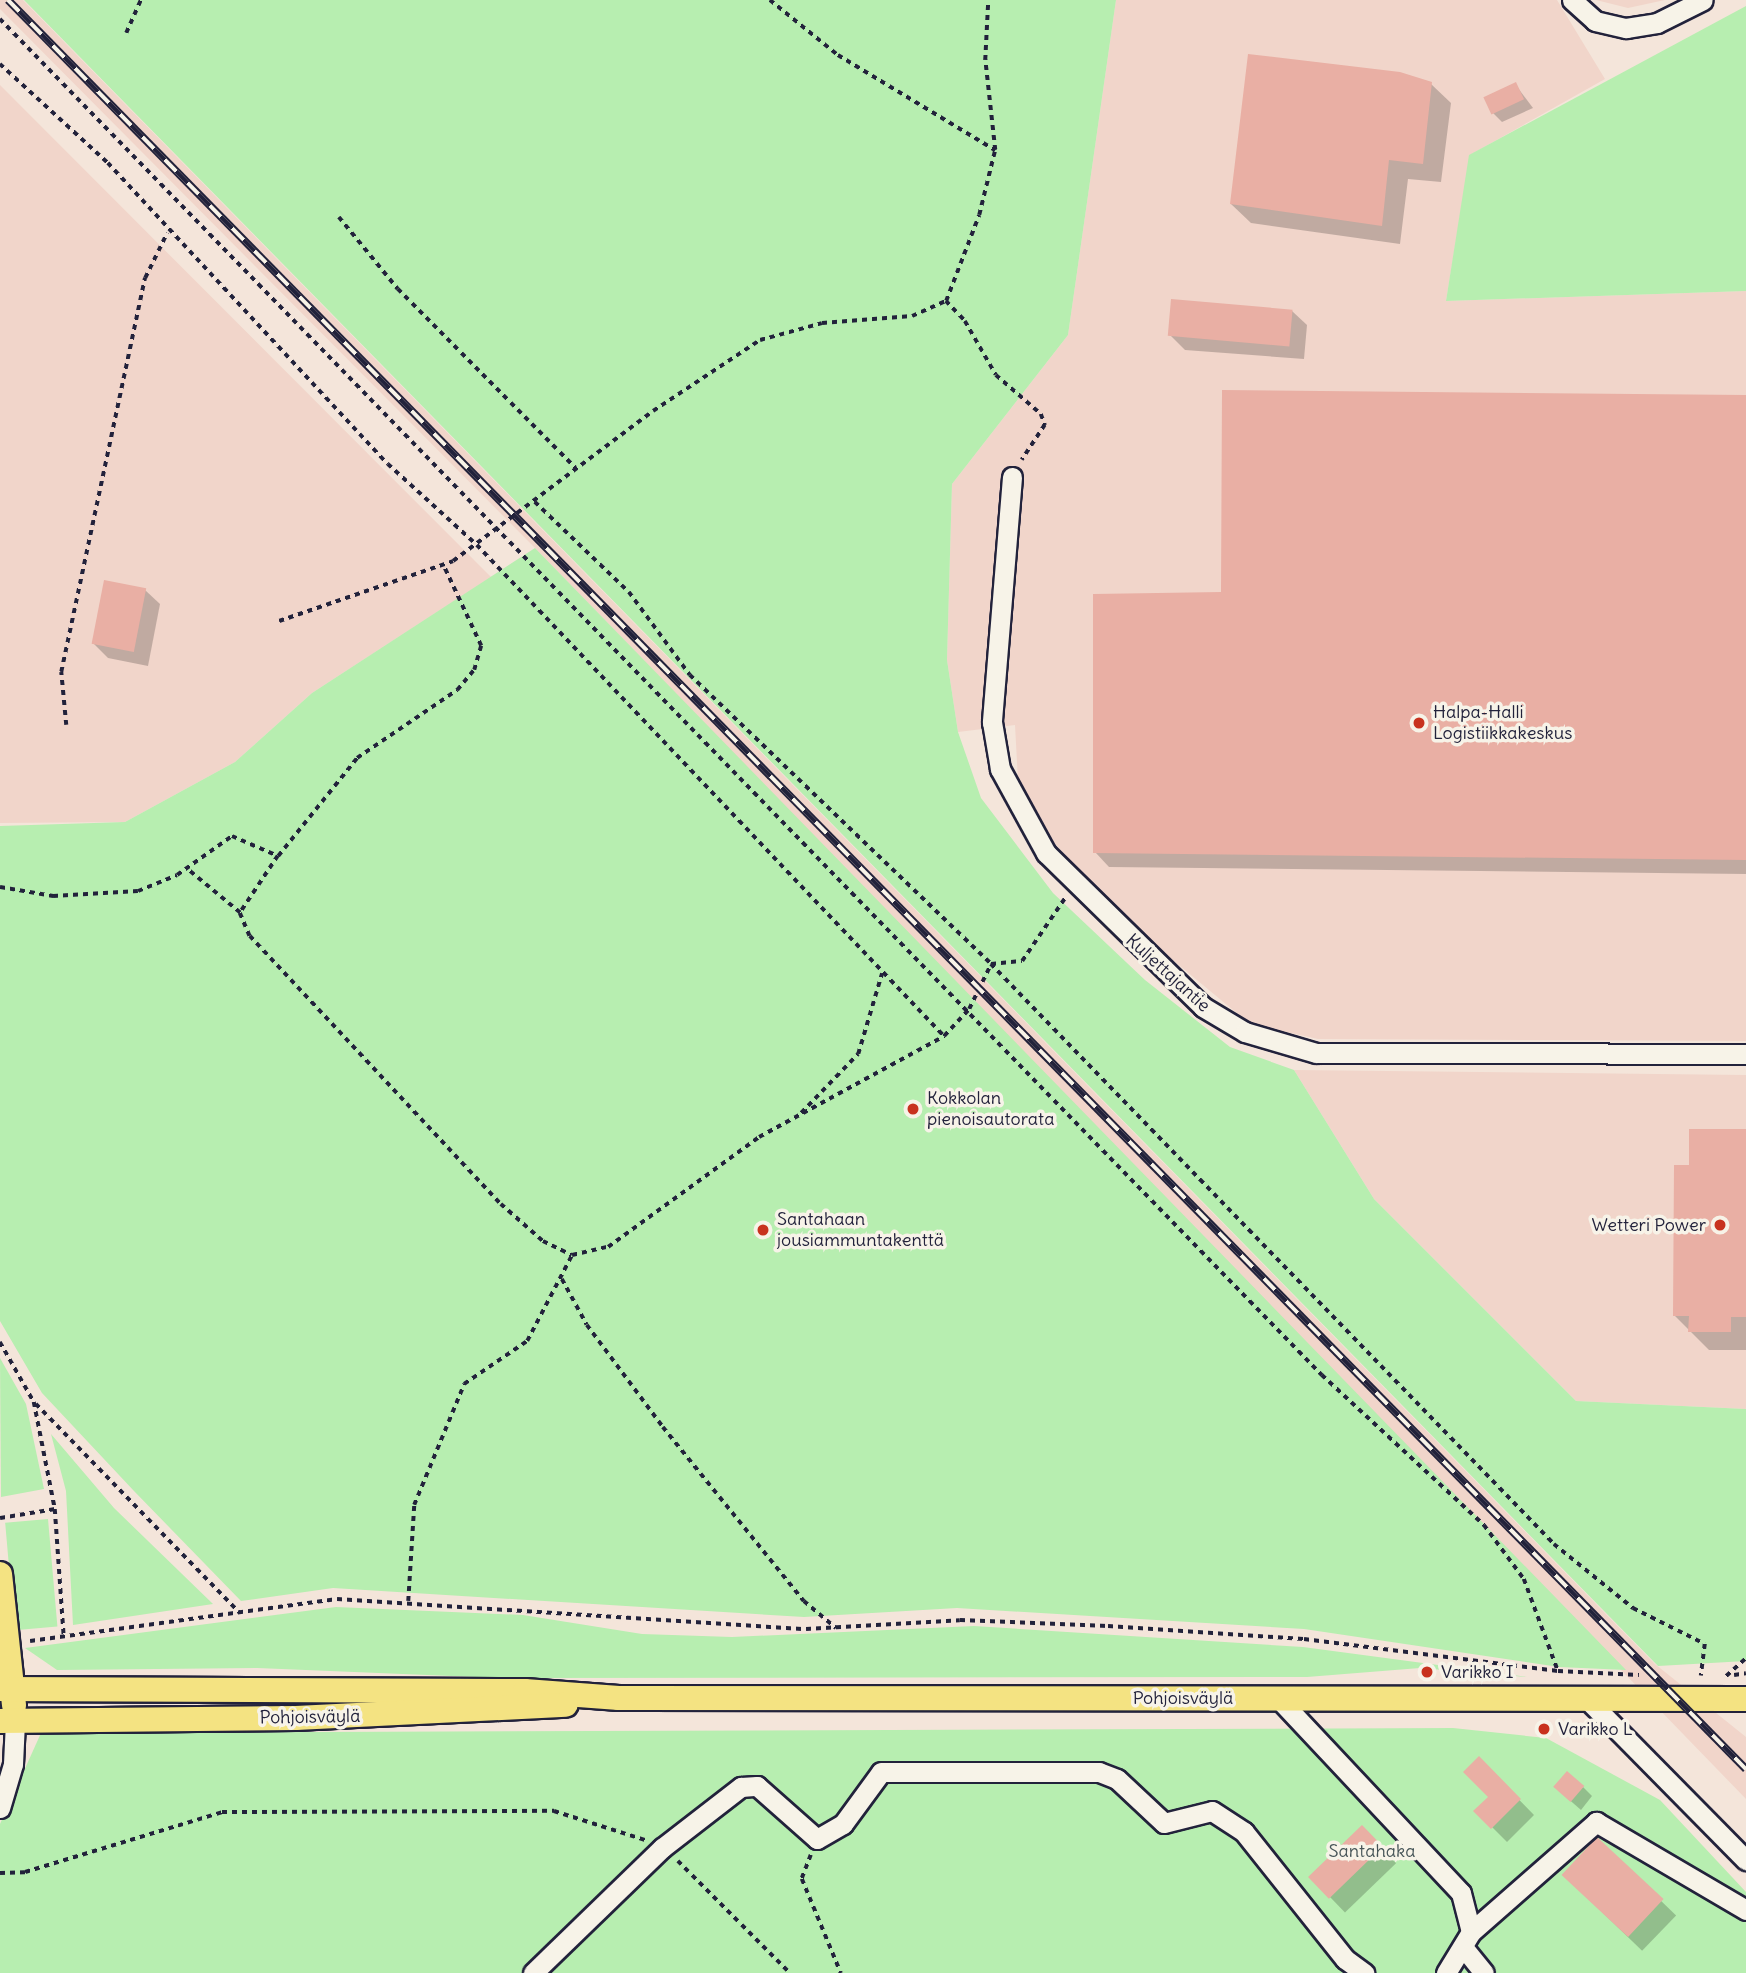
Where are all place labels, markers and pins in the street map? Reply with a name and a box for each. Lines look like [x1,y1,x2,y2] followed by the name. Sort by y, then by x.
[1433,702,1572,744] place label: Halpa-Halli Logistiikkakeskus
[1411,715,1427,731] marker: Halpa-Halli Logistiikkakeskus
[927,1088,1054,1130] place label: Kokkolan pienoisautorata
[905,1101,921,1117] marker: Kokkolan pienoisautorata
[777,1209,944,1252] place label: Santahaan jousiammuntakenttä
[1592,1214,1706,1236] place label: Wetteri Power
[1712,1217,1728,1233] marker: Wetteri Power
[755,1222,771,1238] marker: Santahaan jousiammuntakenttä
[1441,1661,1514,1683] place label: Varikko I
[1419,1664,1435,1680] marker: Varikko I
[1558,1718,1633,1740] place label: Varikko L
[1536,1721,1552,1737] marker: Varikko L

